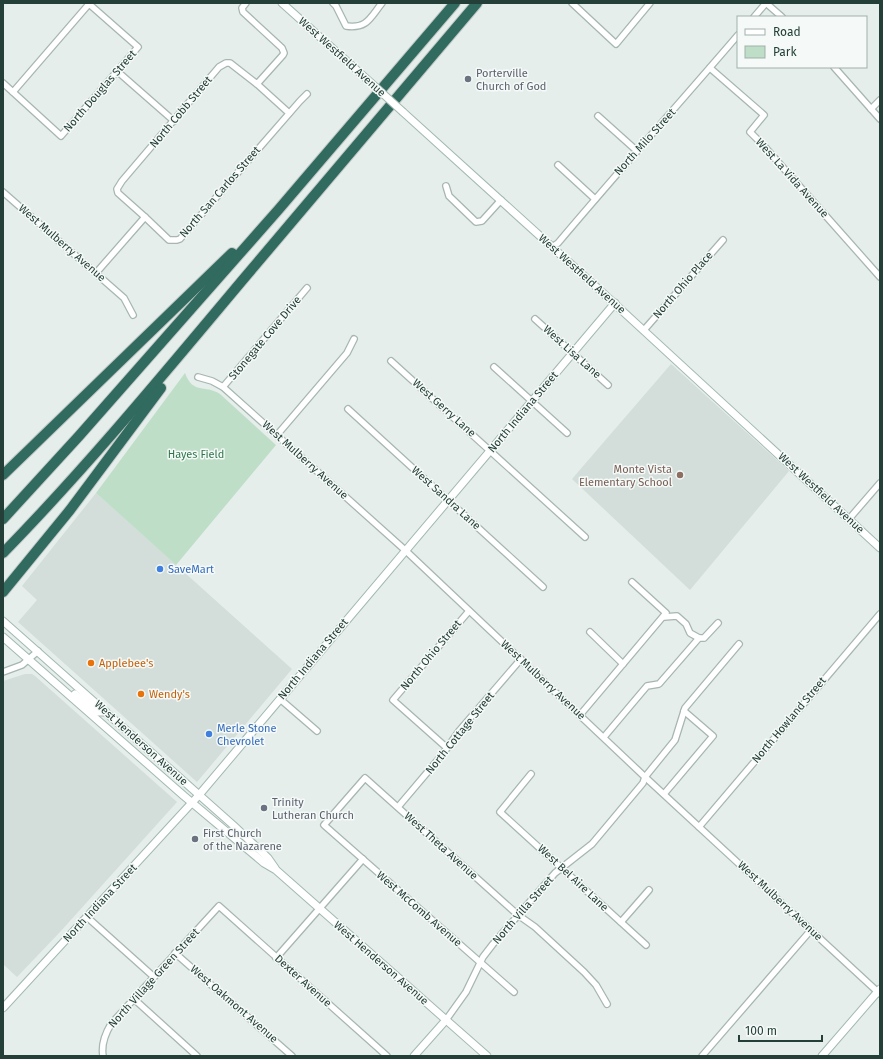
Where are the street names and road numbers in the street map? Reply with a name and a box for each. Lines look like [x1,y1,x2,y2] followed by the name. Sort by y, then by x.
[296,15,388,99] street label: West Westfield Avenue
[61,47,139,135] street label: North Douglas Street
[147,73,215,151] street label: North Cobb Street
[612,106,678,178] street label: North Milo Street
[753,136,831,220] street label: West La Vida Avenue
[177,144,263,240] street label: North San Carlos Street
[16,202,108,284] street label: West Mulberry Avenue
[536,232,628,316] street label: West Westfield Avenue
[650,249,716,321] street label: North Ohio Place
[226,293,304,383] street label: Stonegate Cove Drive
[540,323,604,381] street label: West Lisa Lane
[485,369,561,455] street label: North Indiana Street
[410,376,478,440] street label: West Gerry Lane
[259,418,351,502] street label: West Mulberry Avenue
[775,450,867,536] street label: West Westfield Avenue
[409,464,483,532] street label: West Sandra Lane
[275,616,351,702] street label: North Indiana Street
[398,617,464,693] street label: North Ohio Street
[498,637,588,723] street label: West Mulberry Avenue
[749,674,829,766] street label: North Howland Street
[423,689,497,777] street label: North Cottage Street
[92,698,190,788] street label: West Henderson Avenue
[402,810,480,882] street label: West Theta Avenue
[535,842,611,914] street label: West Bel Aire Lane
[735,858,825,944] street label: West Mulberry Avenue
[60,861,140,945] street label: North Indiana Street
[374,868,464,950] street label: West McComb Avenue
[490,873,556,947] street label: North Villa Street
[331,918,431,1008] street label: West Henderson Avenue
[106,926,202,1030] street label: North Village Green Street
[272,952,334,1010] street label: Dexter Avenue
[188,962,280,1046] street label: West Oakmont Avenue

